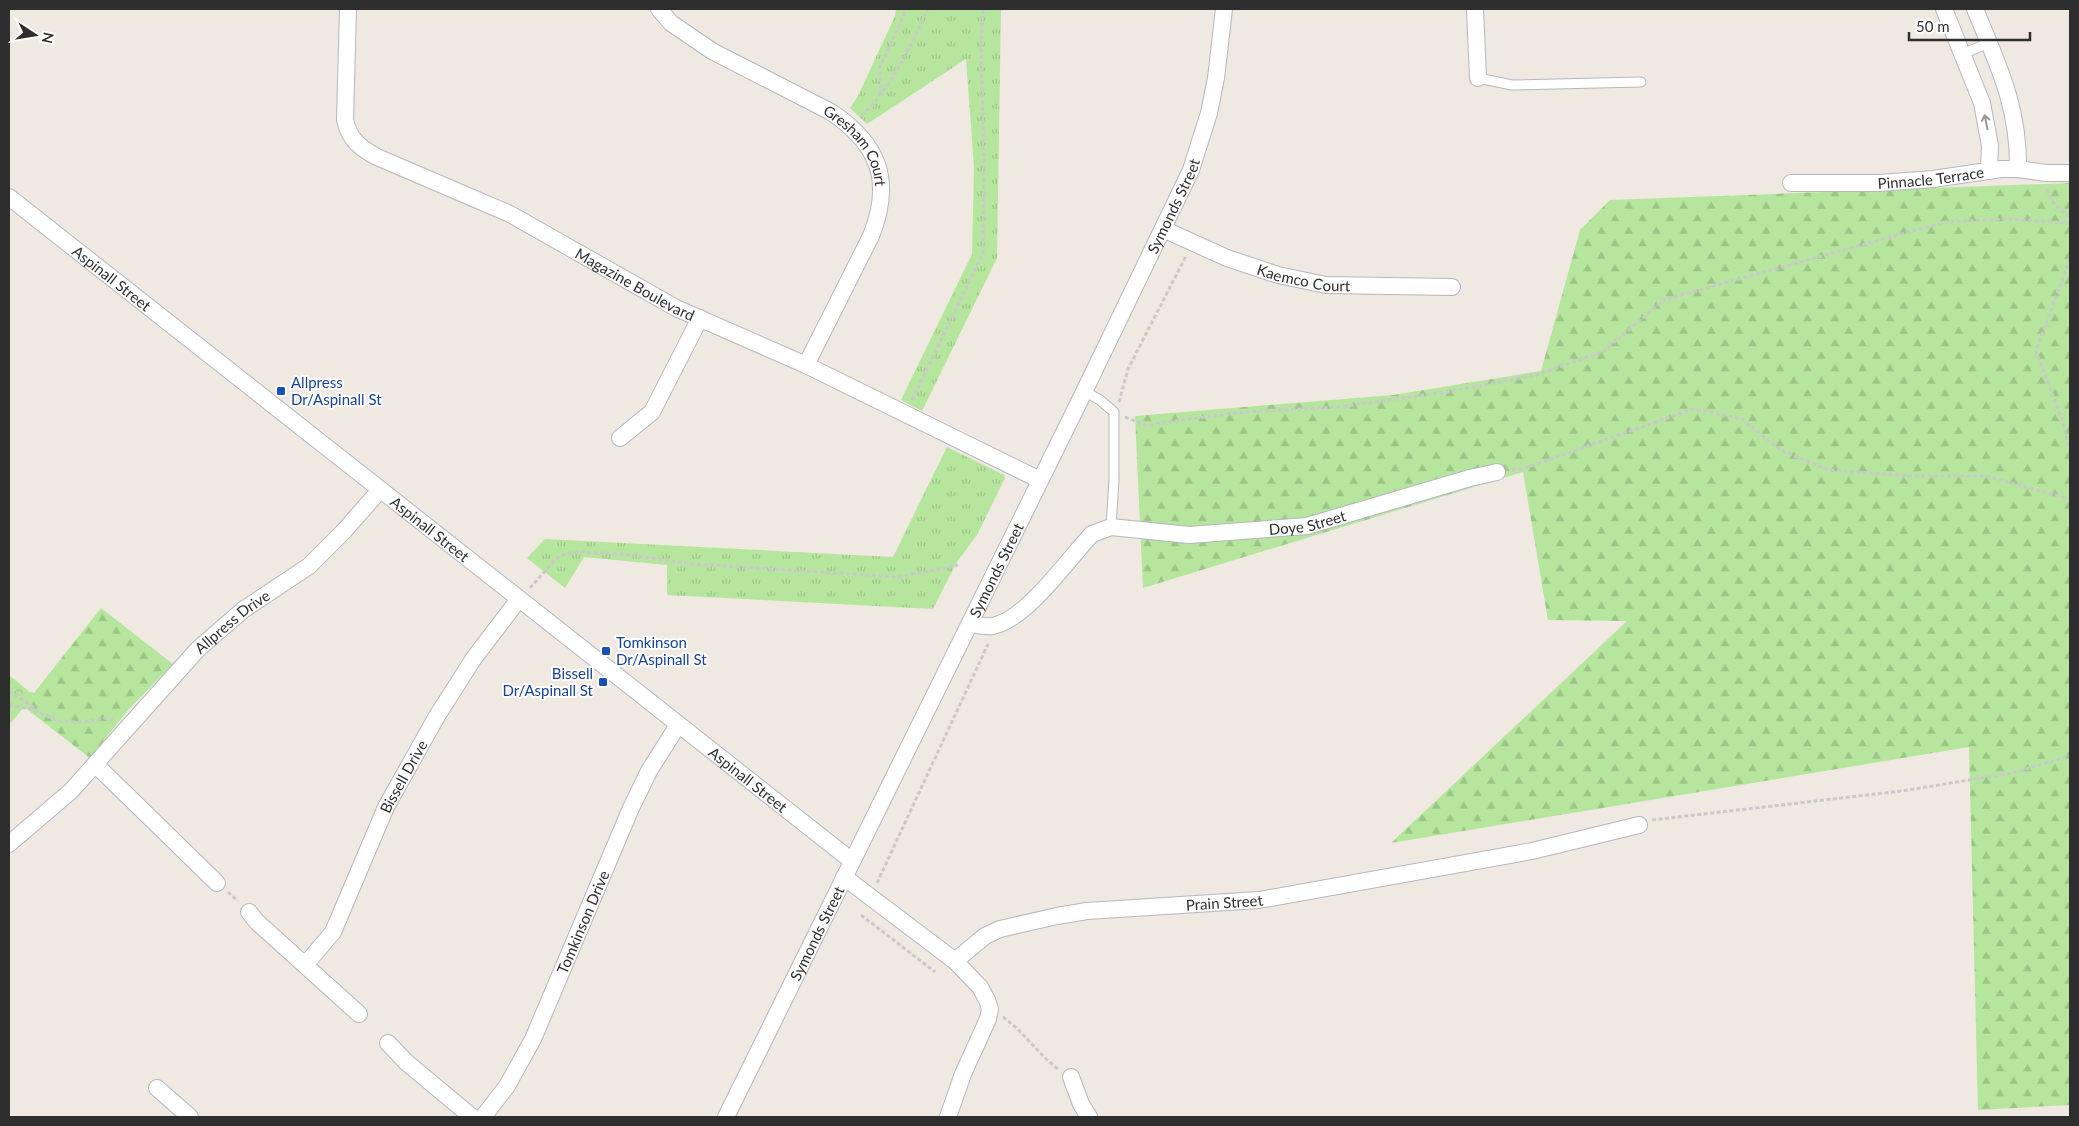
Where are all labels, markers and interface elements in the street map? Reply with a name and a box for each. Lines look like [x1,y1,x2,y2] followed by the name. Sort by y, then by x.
[10,10,60,60] north arrow
[1909,10,2030,42] scale bar
[1916,17,1950,35] text: 50 m
[39,31,58,45] text: N
[821,101,890,188] street label: Gresham Court
[1981,115,1991,131] one-way arrow
[1143,156,1203,256] street label: Symonds Street
[1877,163,1985,192] street label: Pinnacle Terrace
[69,242,155,315] street label: Aspinall Street
[572,244,697,324] street label: Magazine Boulevard
[1255,260,1351,294] street label: Kaemco Court
[291,373,382,408] place label: Allpress Dr/Aspinall St
[275,385,287,397] marker: Allpress Dr/Aspinall St
[387,492,473,566] street label: Aspinall Street
[1268,506,1348,538] street label: Doye Street
[965,519,1027,620] street label: Symonds Street
[191,586,273,657] street label: Allpress Drive
[616,633,707,668] place label: Tomkinson Dr/Aspinall St
[600,645,612,657] marker: Tomkinson Dr/Aspinall St
[502,664,594,699] place label: Bissell Dr/Aspinall St
[597,676,609,688] marker: Bissell Dr/Aspinall St
[376,737,431,816] street label: Bissell Drive
[705,743,792,816] street label: Aspinall Street
[553,868,613,976] street label: Tomkinson Drive
[786,882,848,983] street label: Symonds Street
[1185,890,1265,914] street label: Prain Street

